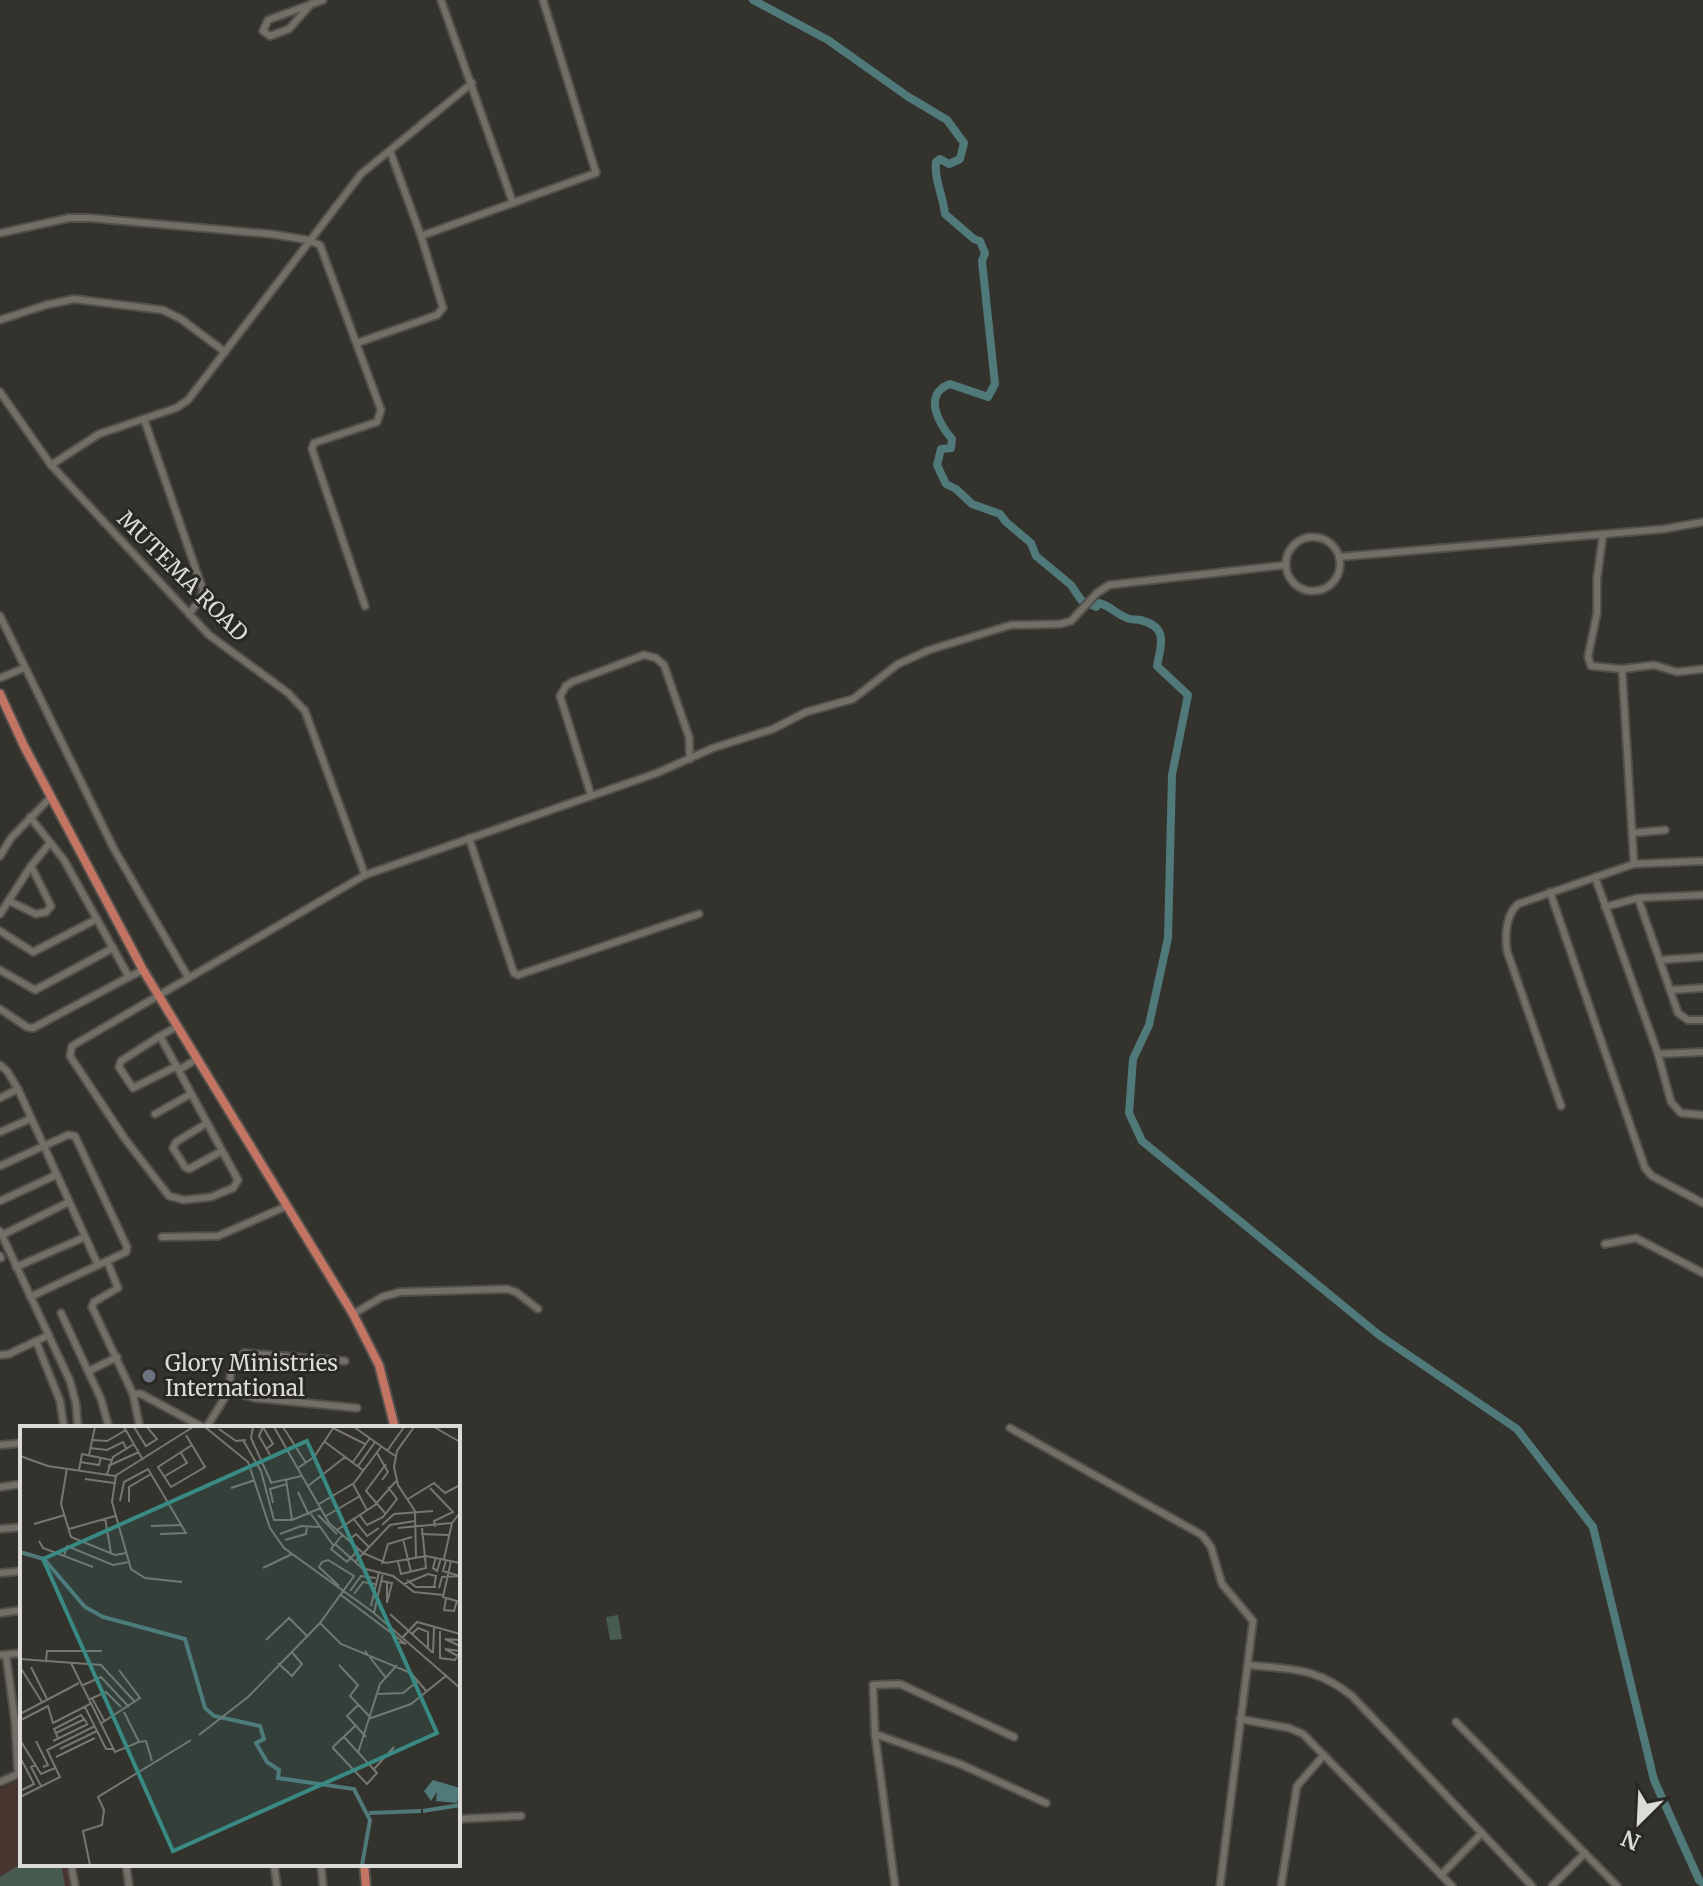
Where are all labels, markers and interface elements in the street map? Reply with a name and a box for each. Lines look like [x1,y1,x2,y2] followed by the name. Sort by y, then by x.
[112,505,254,647] street label: MUTEMA ROAD
[165,1349,338,1402] place label: Glory Ministries International
[140,1367,158,1385] marker: Glory Ministries International
[20,1426,460,1866] inset map
[1599,1782,1679,1862] north arrow
[1617,1824,1645,1857] text: N

